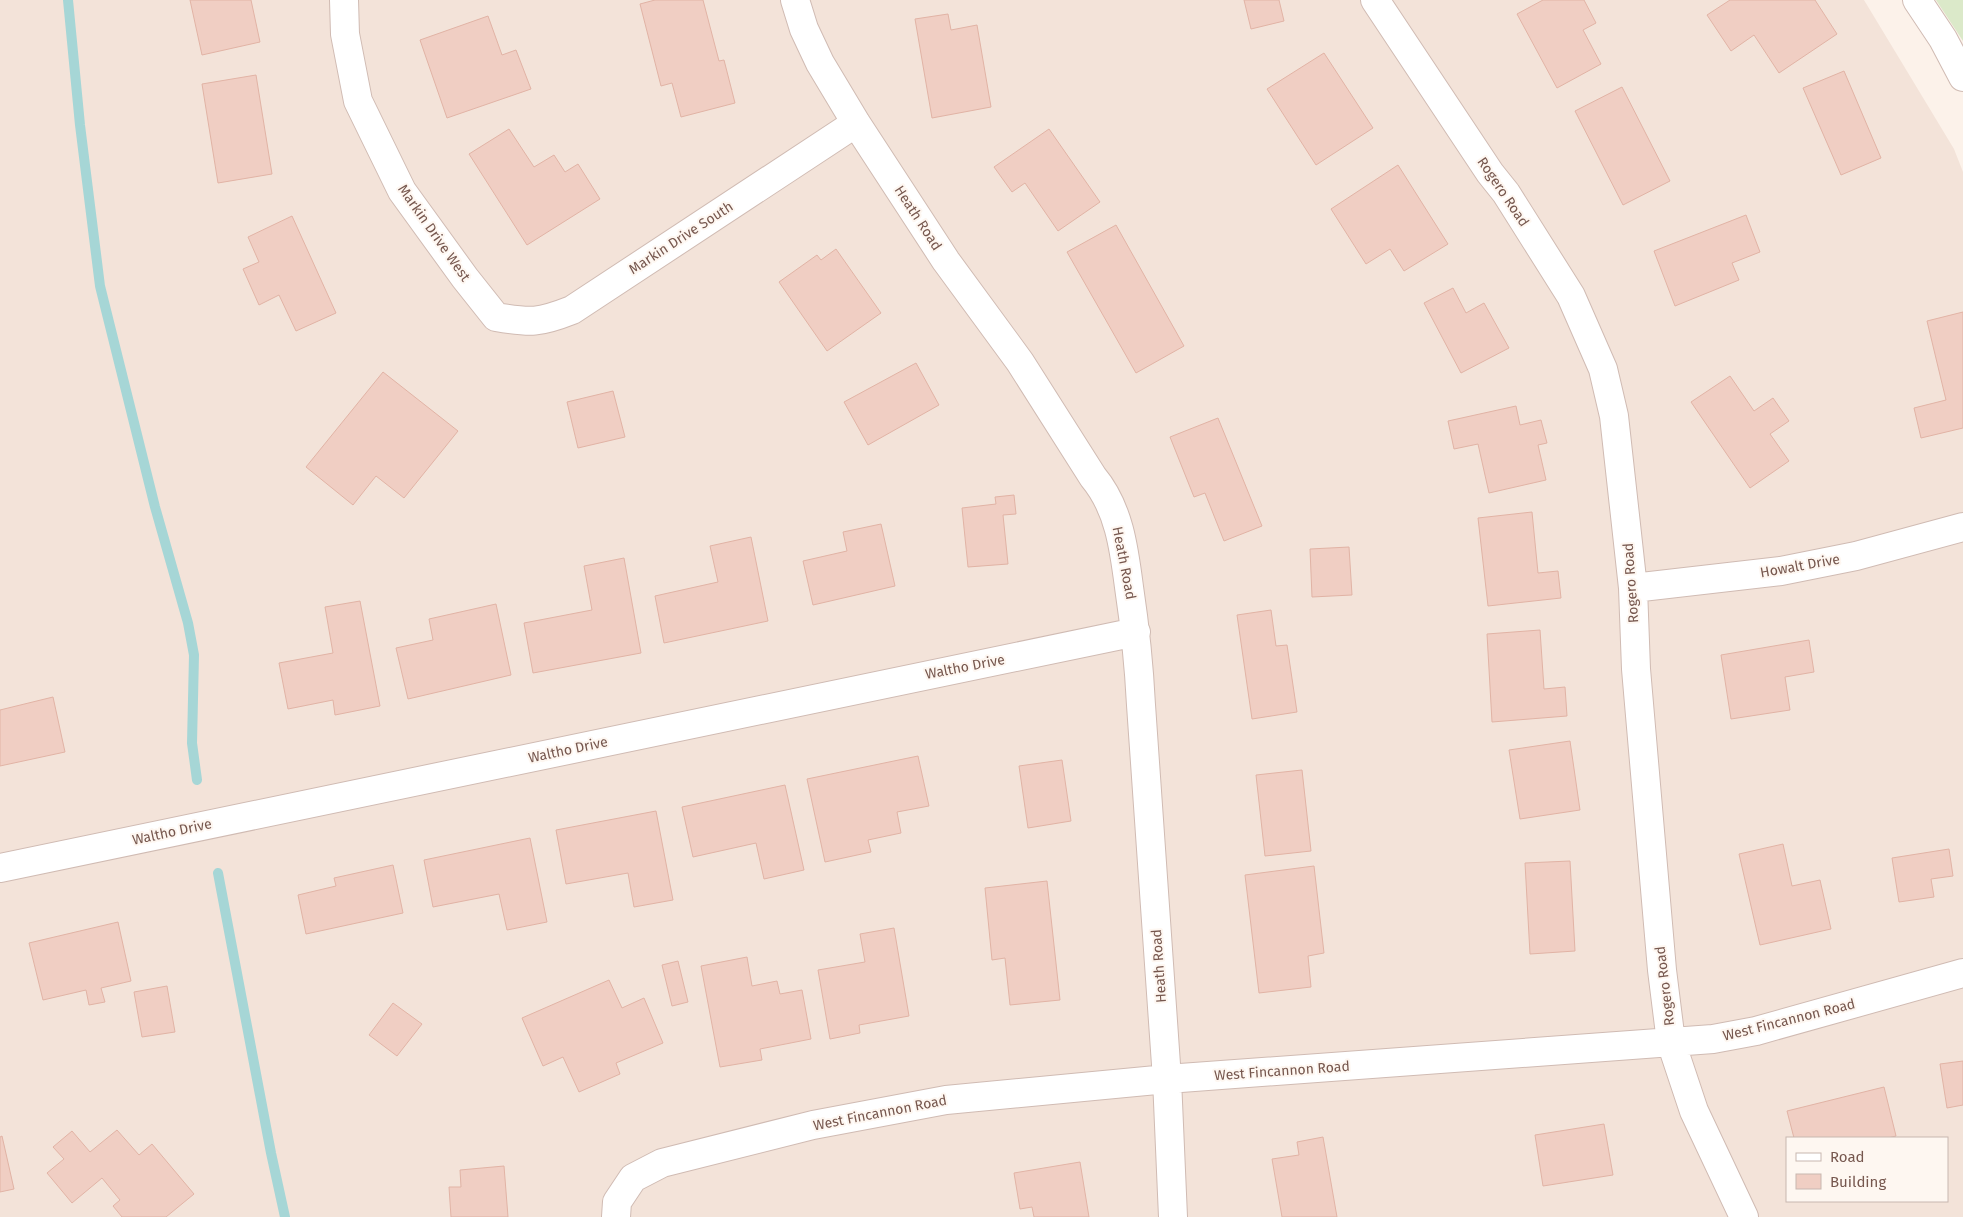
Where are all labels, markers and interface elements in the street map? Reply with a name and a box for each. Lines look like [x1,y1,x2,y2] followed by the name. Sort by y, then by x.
[1474,154,1532,230] street label: Rogero Road
[394,181,474,285] street label: Markin Drive West
[891,182,945,254] street label: Heath Road
[626,198,736,278] street label: Markin Drive South
[1109,525,1139,601] street label: Heath Road
[1620,542,1642,624] street label: Rogero Road
[1759,551,1841,581] street label: Howalt Drive
[924,651,1006,683] street label: Waltho Drive
[527,733,609,767] street label: Waltho Drive
[131,815,213,849] street label: Waltho Drive
[1148,929,1170,1003] street label: Heath Road
[1652,945,1678,1027] street label: Rogero Road
[1721,995,1857,1045] street label: West Fincannon Road
[1214,1058,1350,1084] street label: West Fincannon Road
[812,1092,948,1134] street label: West Fincannon Road
[1786,1137,1948,1202] legend
[1830,1148,1865,1166] text: Road
[1830,1173,1886,1191] text: Building

